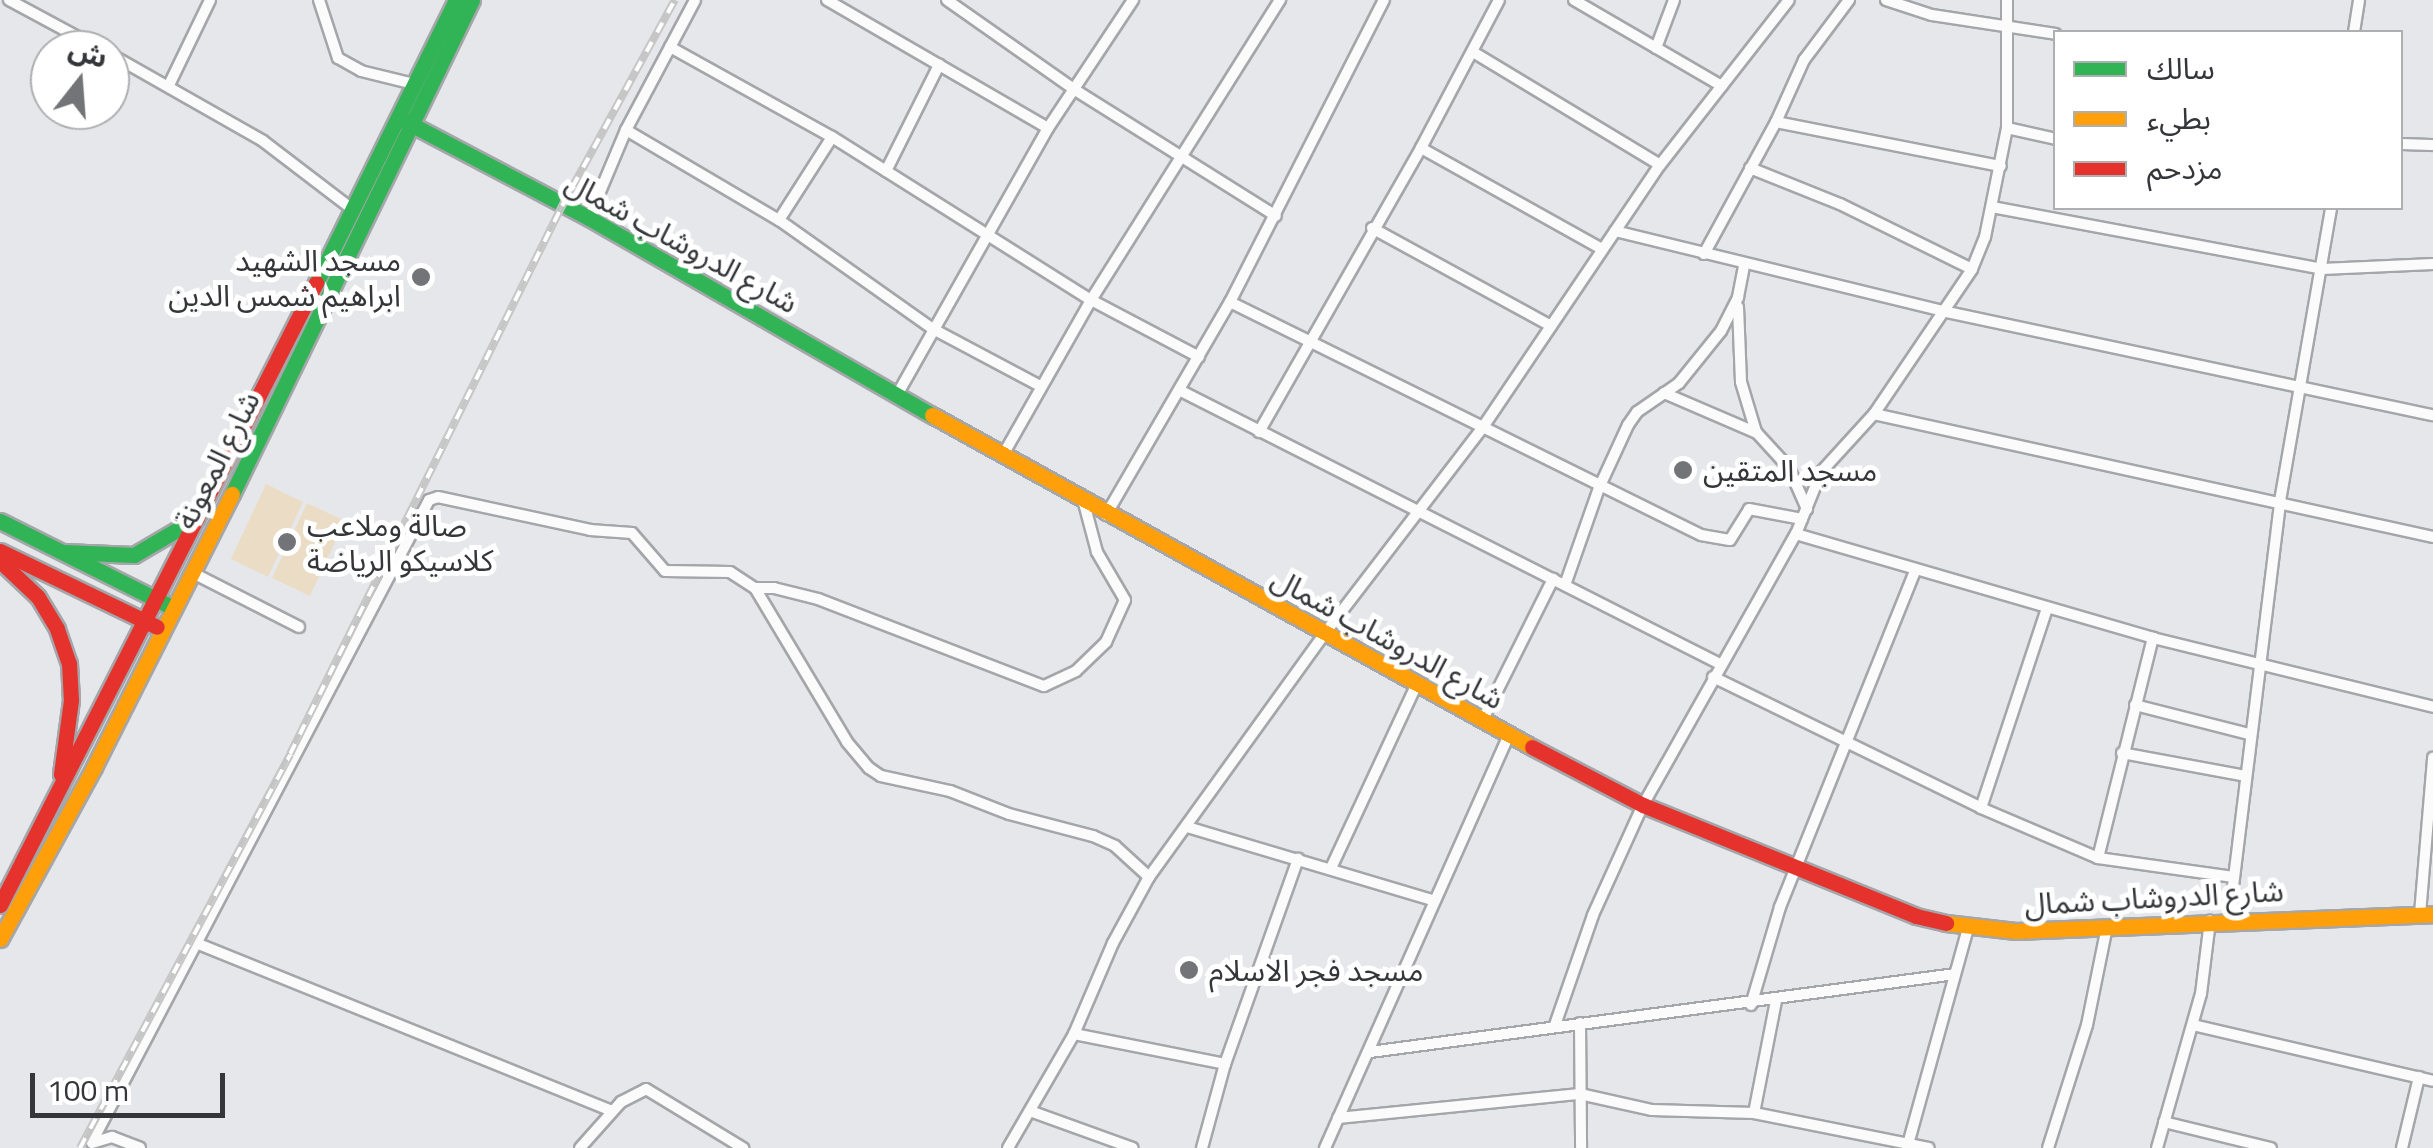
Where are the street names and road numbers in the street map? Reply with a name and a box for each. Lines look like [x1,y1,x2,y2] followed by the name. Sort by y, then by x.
[560,163,804,321] street label: شارع الدروشاب شمال
[167,385,267,535] street label: شارع المعونة
[1266,559,1510,717] street label: شارع الدروشاب شمال
[2024,872,2284,922] street label: شارع الدروشاب شمال

